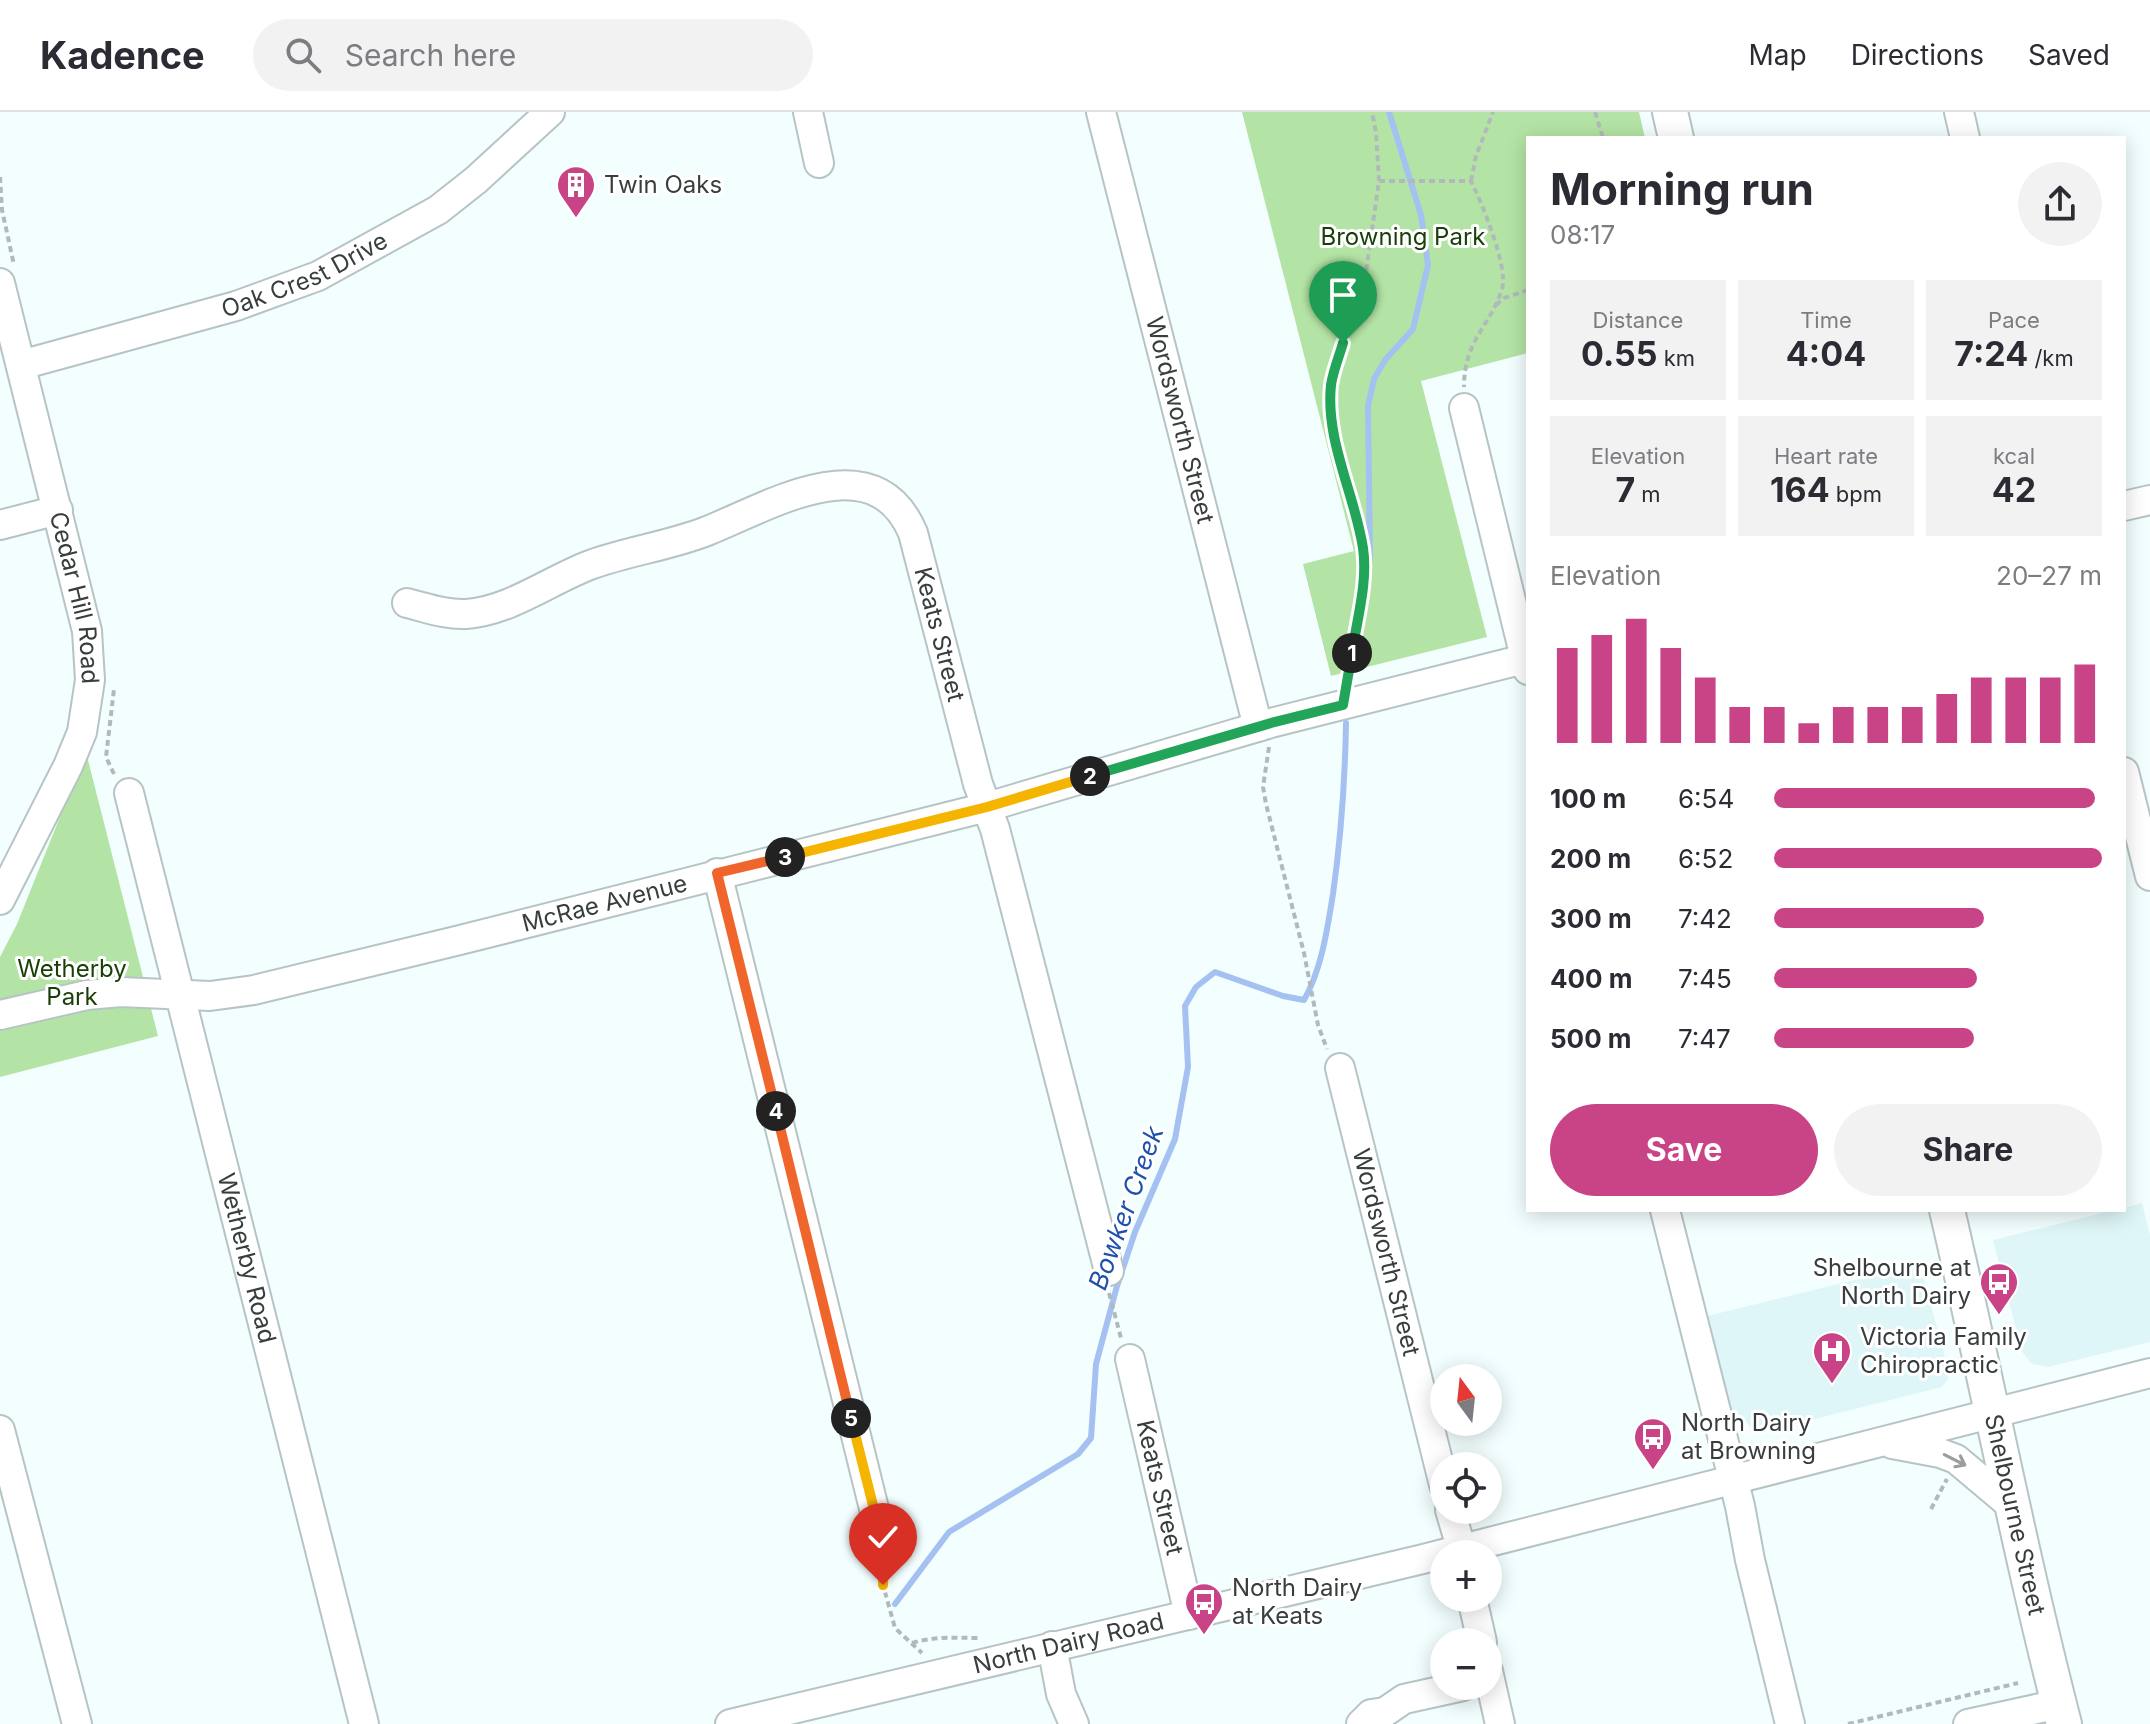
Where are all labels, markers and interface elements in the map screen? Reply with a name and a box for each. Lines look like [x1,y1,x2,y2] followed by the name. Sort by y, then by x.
[253,19,813,91] search box
[40,32,205,78] text: Kadence
[281,33,325,77] icon: search
[345,37,516,73] text: Search here
[1748,38,1807,72] text: Map
[1851,38,1984,72] text: Directions
[2028,38,2110,72] text: Saved
[1550,162,1814,216] text: Morning run
[2018,162,2102,246] button: share
[555,164,597,219] building icon: Twin Oaks
[604,170,722,199] place label: Twin Oaks
[1550,219,1615,250] text: 08:17
[1321,222,1485,251] park label: Browning Park
[218,226,392,323] street label: Oak Crest Drive
[1309,261,1377,343] pin
[1321,273,1365,317] icon: arrive
[1593,307,1683,333] text: Distance
[1800,307,1852,333] text: Time
[1988,307,2040,333] text: Pace
[1140,313,1221,527] street label: Wordsworth Street
[1581,333,1658,374] text: 0.55
[1786,333,1866,374] text: 4:04
[1954,333,2028,374] text: 7:24
[1658,345,1695,371] text: km
[2028,345,2074,371] text: /km
[1591,443,1685,469] text: Elevation
[1774,443,1878,469] text: Heart rate
[1993,443,2035,469] text: kcal
[1615,469,1635,510] text: 7
[1770,469,1830,510] text: 164
[1992,469,2036,510] text: 42
[1635,481,1661,507] text: m
[1830,481,1882,507] text: bpm
[44,509,105,685] street label: Cedar Hill Road
[1550,560,1661,591] text: Elevation
[1996,560,2102,591] text: 20–27 m
[908,564,971,705] street label: Keats Street
[1332,633,1372,673] pin: 1
[1347,640,1357,666] text: 1
[1070,756,1110,796] pin: 2
[1083,763,1097,789] text: 2
[1550,783,1626,814] text: 100 m
[1678,783,1734,814] text: 6:54
[765,837,805,877] pin: 3
[1550,843,1631,874] text: 200 m
[1678,843,1733,874] text: 6:52
[778,844,792,870] text: 3
[519,868,690,938] street label: McRae Avenue
[1550,903,1632,934] text: 300 m
[1678,903,1732,934] text: 7:42
[17,954,127,1011] park label: Wetherby Park
[1550,963,1633,994] text: 400 m
[1678,963,1732,994] text: 7:45
[1550,1023,1632,1054] text: 500 m
[1678,1023,1731,1054] text: 7:47
[756,1091,796,1131] pin: 4
[769,1098,783,1124] text: 4
[1550,1104,1818,1196] button: Save
[1834,1104,2102,1196] button: Share
[1082,1121,1170,1294] water label: Bowker Creek
[1347,1146,1426,1359] street label: Wordsworth Street
[212,1170,282,1346] street label: Wetherby Road
[1813,1253,1971,1310] place label: Shelbourne at North Dairy
[1978,1261,2020,1316] bus stop icon: Shelbourne at North Dairy
[1860,1322,2027,1379] place label: Victoria Family Chiropractic
[1811,1330,1853,1385] hospital icon: Victoria Family Chiropractic
[1430,1364,1502,1436] north arrow
[1430,1364,1502,1700] map controls
[831,1398,871,1438] pin: 5
[844,1405,858,1431] text: 5
[1681,1408,1816,1465] place label: North Dairy at Browning
[1979,1411,2052,1618] street label: Shelbourne Street
[1632,1416,1674,1471] bus stop icon: North Dairy at Browning
[1131,1417,1190,1558] street label: Keats Street
[1430,1452,1502,1524] button: locate
[1942,1453,1966,1468] one-way arrow
[849,1503,917,1585] pin
[861,1515,905,1559] icon: check
[1430,1540,1502,1612] button: +
[1232,1573,1362,1630] place label: North Dairy at Keats
[1183,1581,1225,1636] bus stop icon: North Dairy at Keats
[970,1606,1167,1680] street label: North Dairy Road
[1430,1628,1502,1700] button: −

